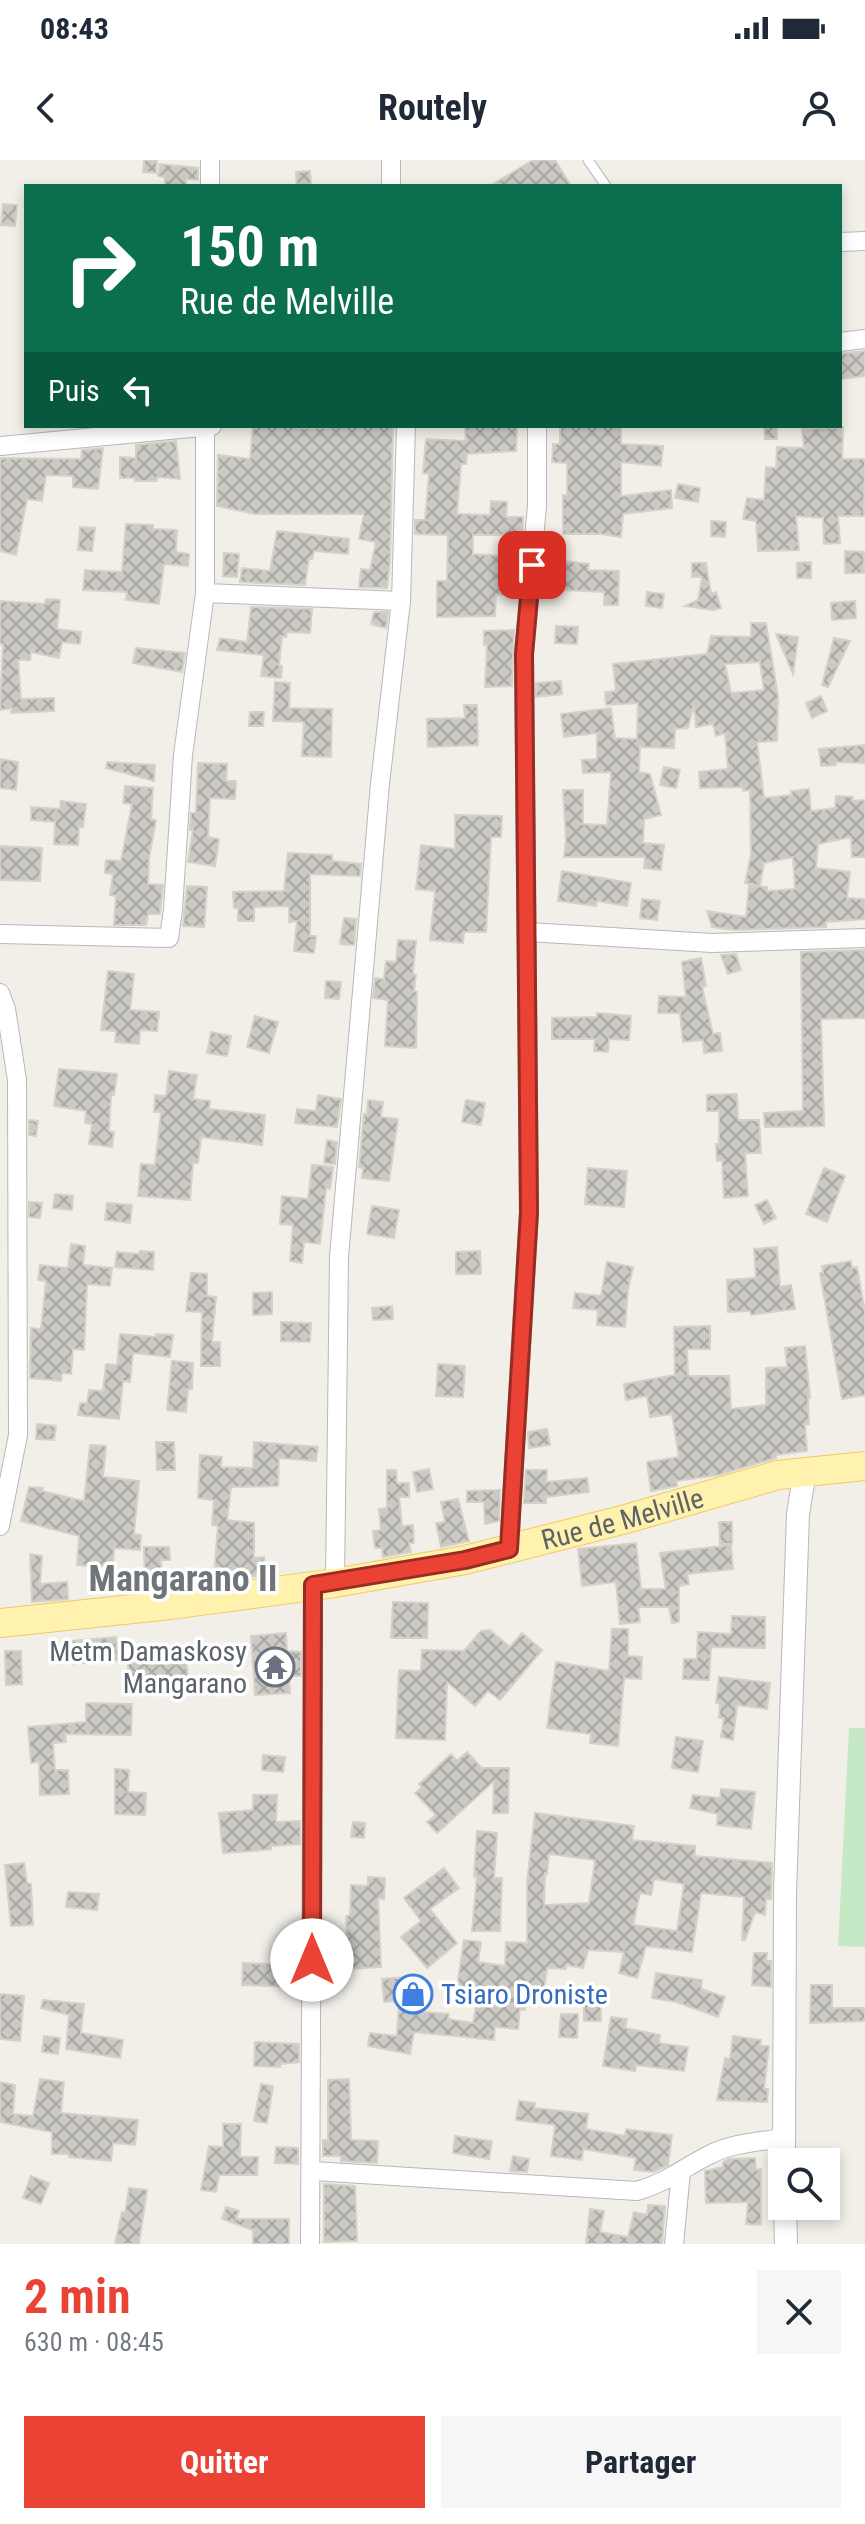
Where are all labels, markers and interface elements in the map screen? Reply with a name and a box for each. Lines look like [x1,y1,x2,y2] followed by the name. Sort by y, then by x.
[40,11,109,46] text: 08:43
[24,86,68,130] icon: back
[797,86,841,130] icon: person
[378,87,487,129] text: Routely
[180,214,319,280] text: 150 m
[48,216,152,320] icon: right
[180,281,394,323] text: Rue de Melville
[116,368,160,412] icon: left
[48,373,100,408] text: Puis
[498,531,566,599] pin
[510,543,554,587] icon: arrive
[538,1481,707,1557] street label: Rue de Melville
[89,1558,277,1600] district label: Mangarano II
[49,1635,247,1700] place label: Metm Damaskosy Mangarano
[254,1646,296,1688] temple icon: Metm Damaskosy Mangarano
[270,1918,354,2002] position arrow
[392,1973,434,2015] shop icon: Tsiaro Droniste
[441,1978,608,2011] place label: Tsiaro Droniste
[768,2148,840,2220] map controls
[768,2148,840,2220] button: search
[24,2268,131,2325] text: 2 min
[757,2270,841,2354] button: close
[24,2327,164,2357] text: 630 m · 08:45
[24,2416,425,2508] button: Quitter
[441,2416,841,2508] button: Partager

